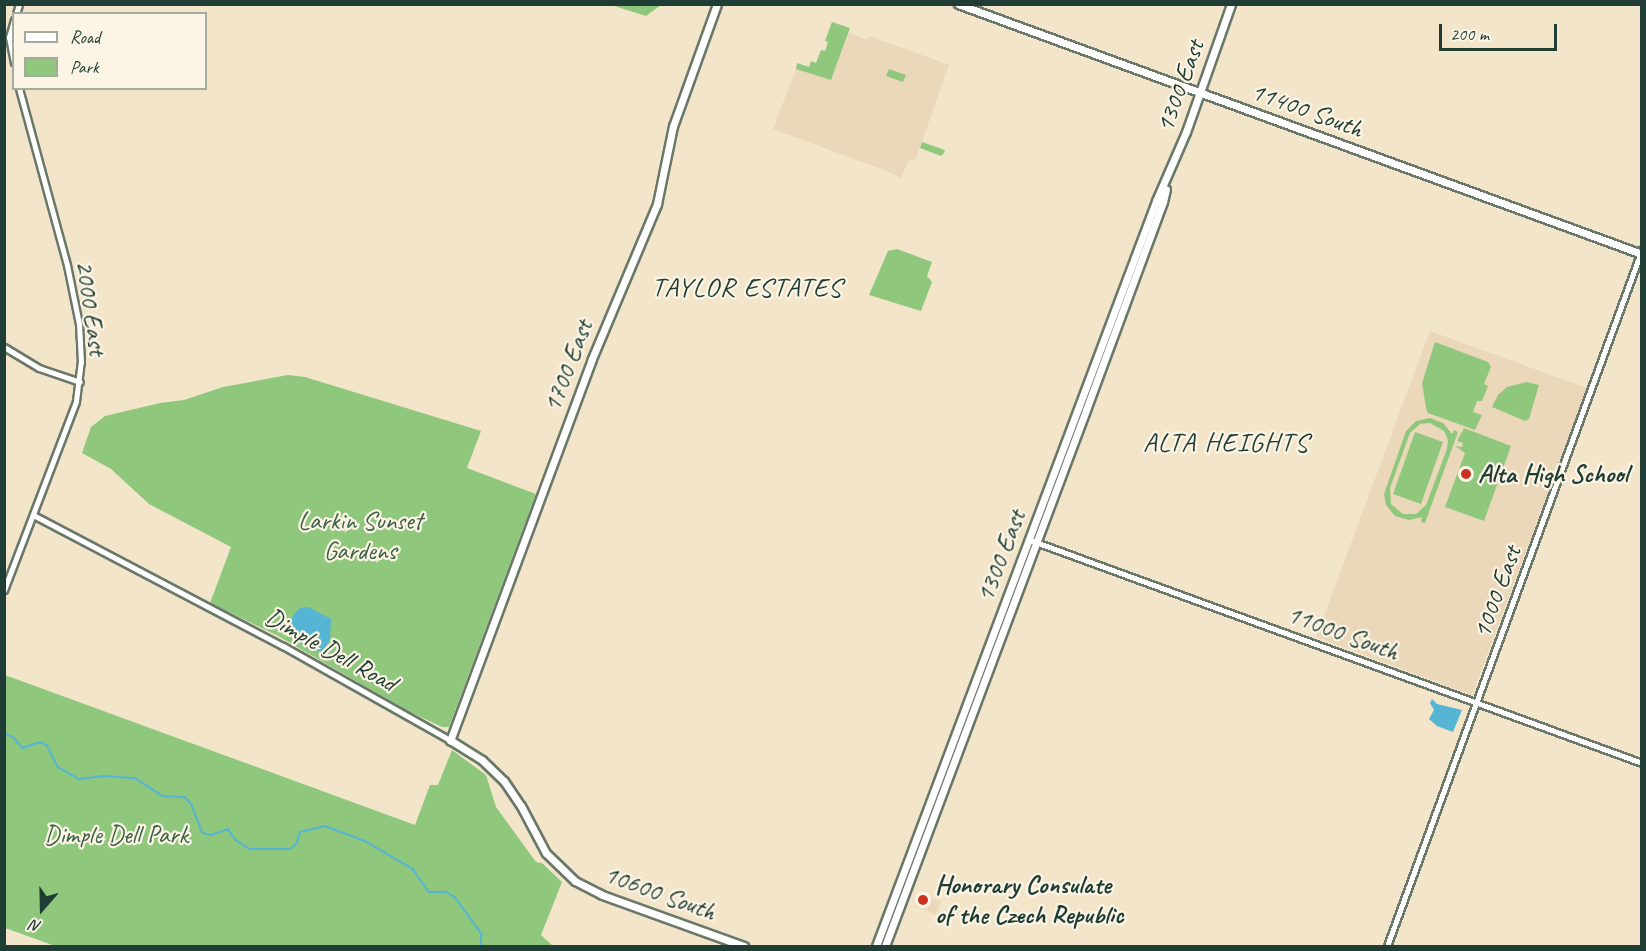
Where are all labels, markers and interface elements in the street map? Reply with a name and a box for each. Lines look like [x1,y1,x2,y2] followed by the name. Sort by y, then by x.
[12,12,207,90] legend
[1442,12,1560,50] scale bar
[1450,23,1489,45] text: 200 m
[70,26,100,48] text: Road
[1149,36,1211,136] street label: 1300 East
[70,56,99,78] text: Park
[1247,75,1367,145] street label: 11400 South
[69,258,113,358] street label: 2000 East
[651,272,843,304] district label: TAYLOR ESTATES
[536,316,600,416] street label: 1700 East
[1143,427,1309,459] district label: ALTA HEIGHTS
[1478,458,1628,490] place label: Alta High School
[1459,467,1473,481] marker: Alta High School
[298,505,422,566] park label: Larkin Sunset Gardens
[969,506,1033,606] street label: 1300 East
[1466,542,1528,642] street label: 1000 East
[1283,598,1403,668] street label: 11000 South
[259,601,403,699] street label: Dimple Dell Road
[44,819,188,851] park label: Dimple Dell Park
[600,858,720,928] street label: 10600 South
[935,869,1124,930] place label: Honorary Consulate of the Czech Republic
[12,879,72,939] north arrow
[916,893,930,907] marker: Honorary Consulate of the Czech Republic
[28,915,44,937] text: N

